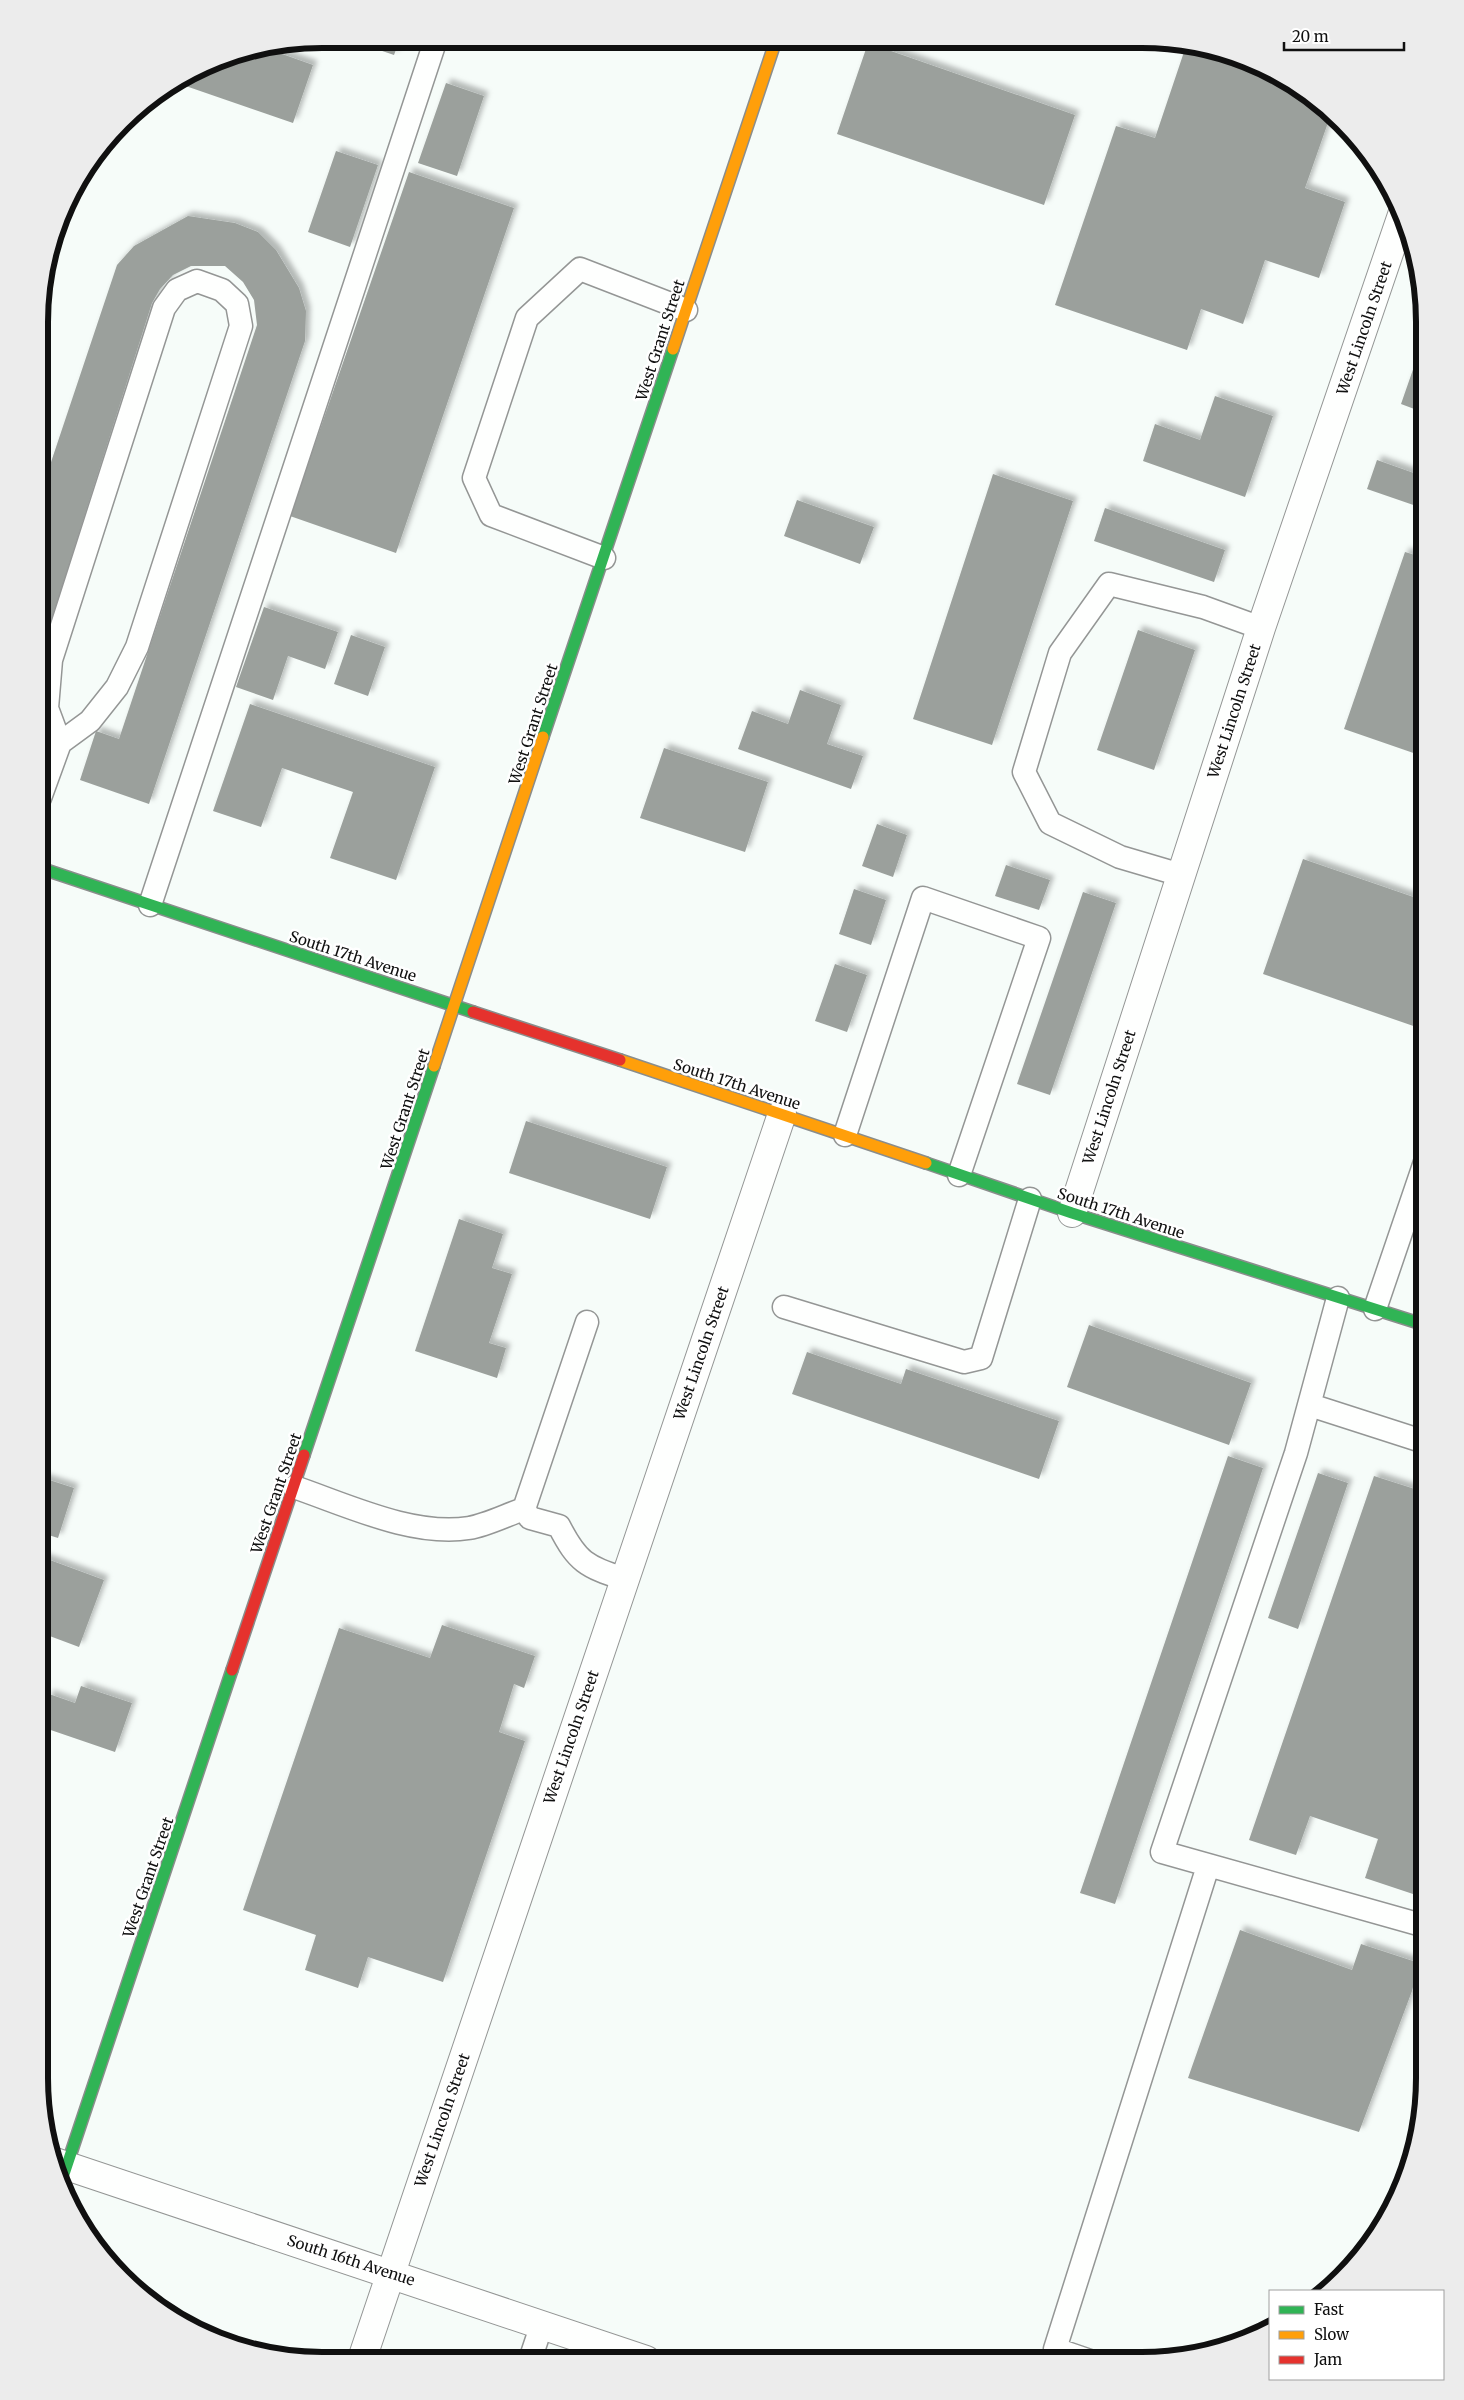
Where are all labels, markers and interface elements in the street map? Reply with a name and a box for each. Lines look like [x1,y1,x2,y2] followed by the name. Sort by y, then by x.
[1284,20,1404,52] scale bar
[1292,27,1329,46] text: 20 m
[1332,259,1396,398] street label: West Lincoln Street
[631,277,689,404] street label: West Grant Street
[1203,641,1265,782] street label: West Lincoln Street
[504,661,562,788] street label: West Grant Street
[287,927,419,986] street label: South 17th Avenue
[1078,1027,1140,1168] street label: West Lincoln Street
[376,1046,434,1173] street label: West Grant Street
[671,1055,803,1114] street label: South 17th Avenue
[1055,1184,1187,1243] street label: South 17th Avenue
[669,1284,733,1423] street label: West Lincoln Street
[246,1430,306,1557] street label: West Grant Street
[539,1668,603,1807] street label: West Lincoln Street
[118,1814,178,1941] street label: West Grant Street
[410,2051,474,2190] street label: West Lincoln Street
[285,2230,417,2290] street label: South 16th Avenue
[1269,2290,1444,2380] legend
[1314,2300,1344,2319] text: Fast
[1314,2325,1349,2344] text: Slow
[1313,2350,1342,2369] text: Jam

